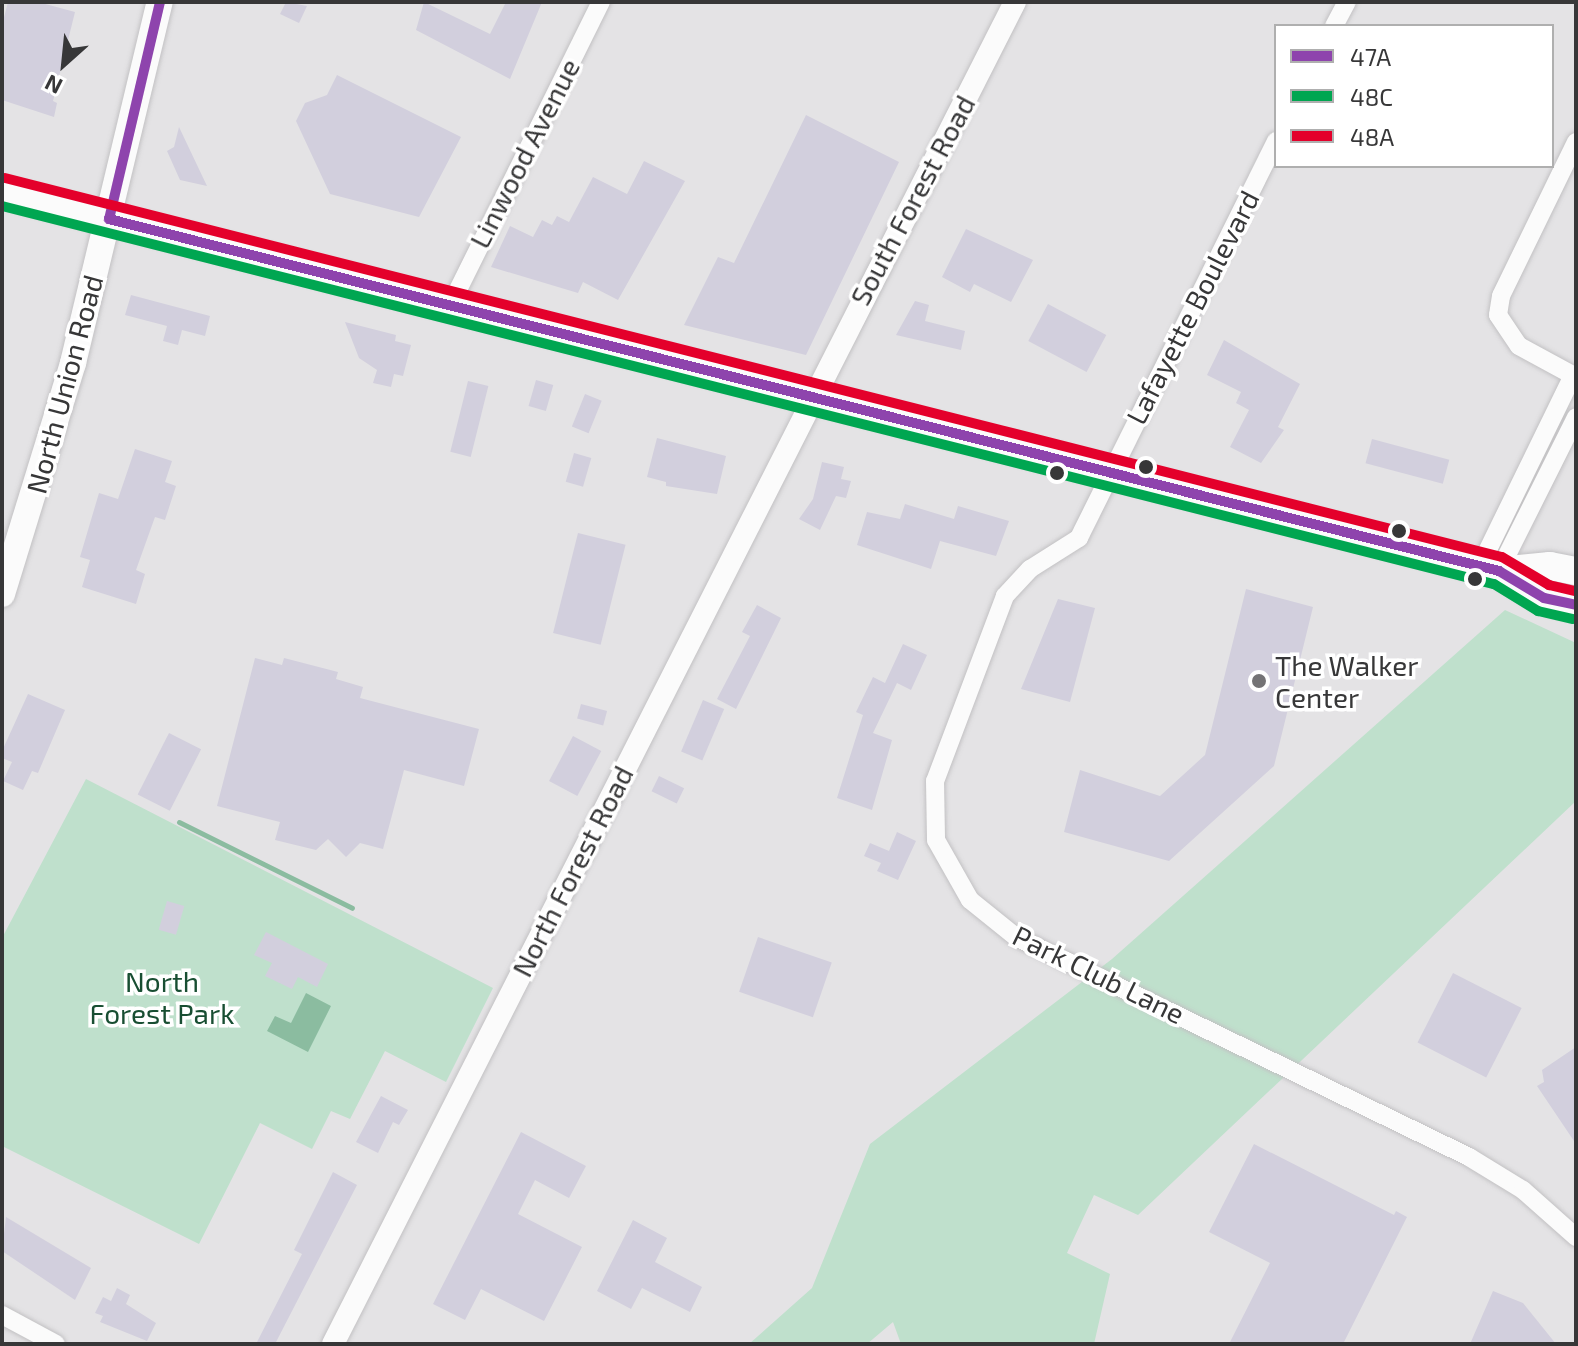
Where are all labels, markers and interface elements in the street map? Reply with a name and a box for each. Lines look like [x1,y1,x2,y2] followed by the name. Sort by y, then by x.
[24,24,104,104] north arrow
[1274,24,1554,168] legend
[1350,42,1391,71] text: 47A
[462,52,586,254] street label: Linwood Avenue
[40,70,66,101] text: N
[1350,82,1393,111] text: 48C
[843,89,981,311] street label: South Forest Road
[1350,122,1394,151] text: 48A
[1119,185,1265,429] street label: Lafayette Boulevard
[19,271,109,497] street label: North Union Road
[1138,459,1154,475] unlabelled marker
[1049,465,1065,481] unlabelled marker
[1391,523,1407,539] unlabelled marker
[1467,571,1483,587] unlabelled marker
[1275,648,1419,714] place label: The Walker Center
[1250,672,1268,690] marker: The Walker Center
[504,760,640,982] street label: North Forest Road
[1008,918,1190,1030] street label: Park Club Lane
[90,964,234,1030] park label: North Forest Park

